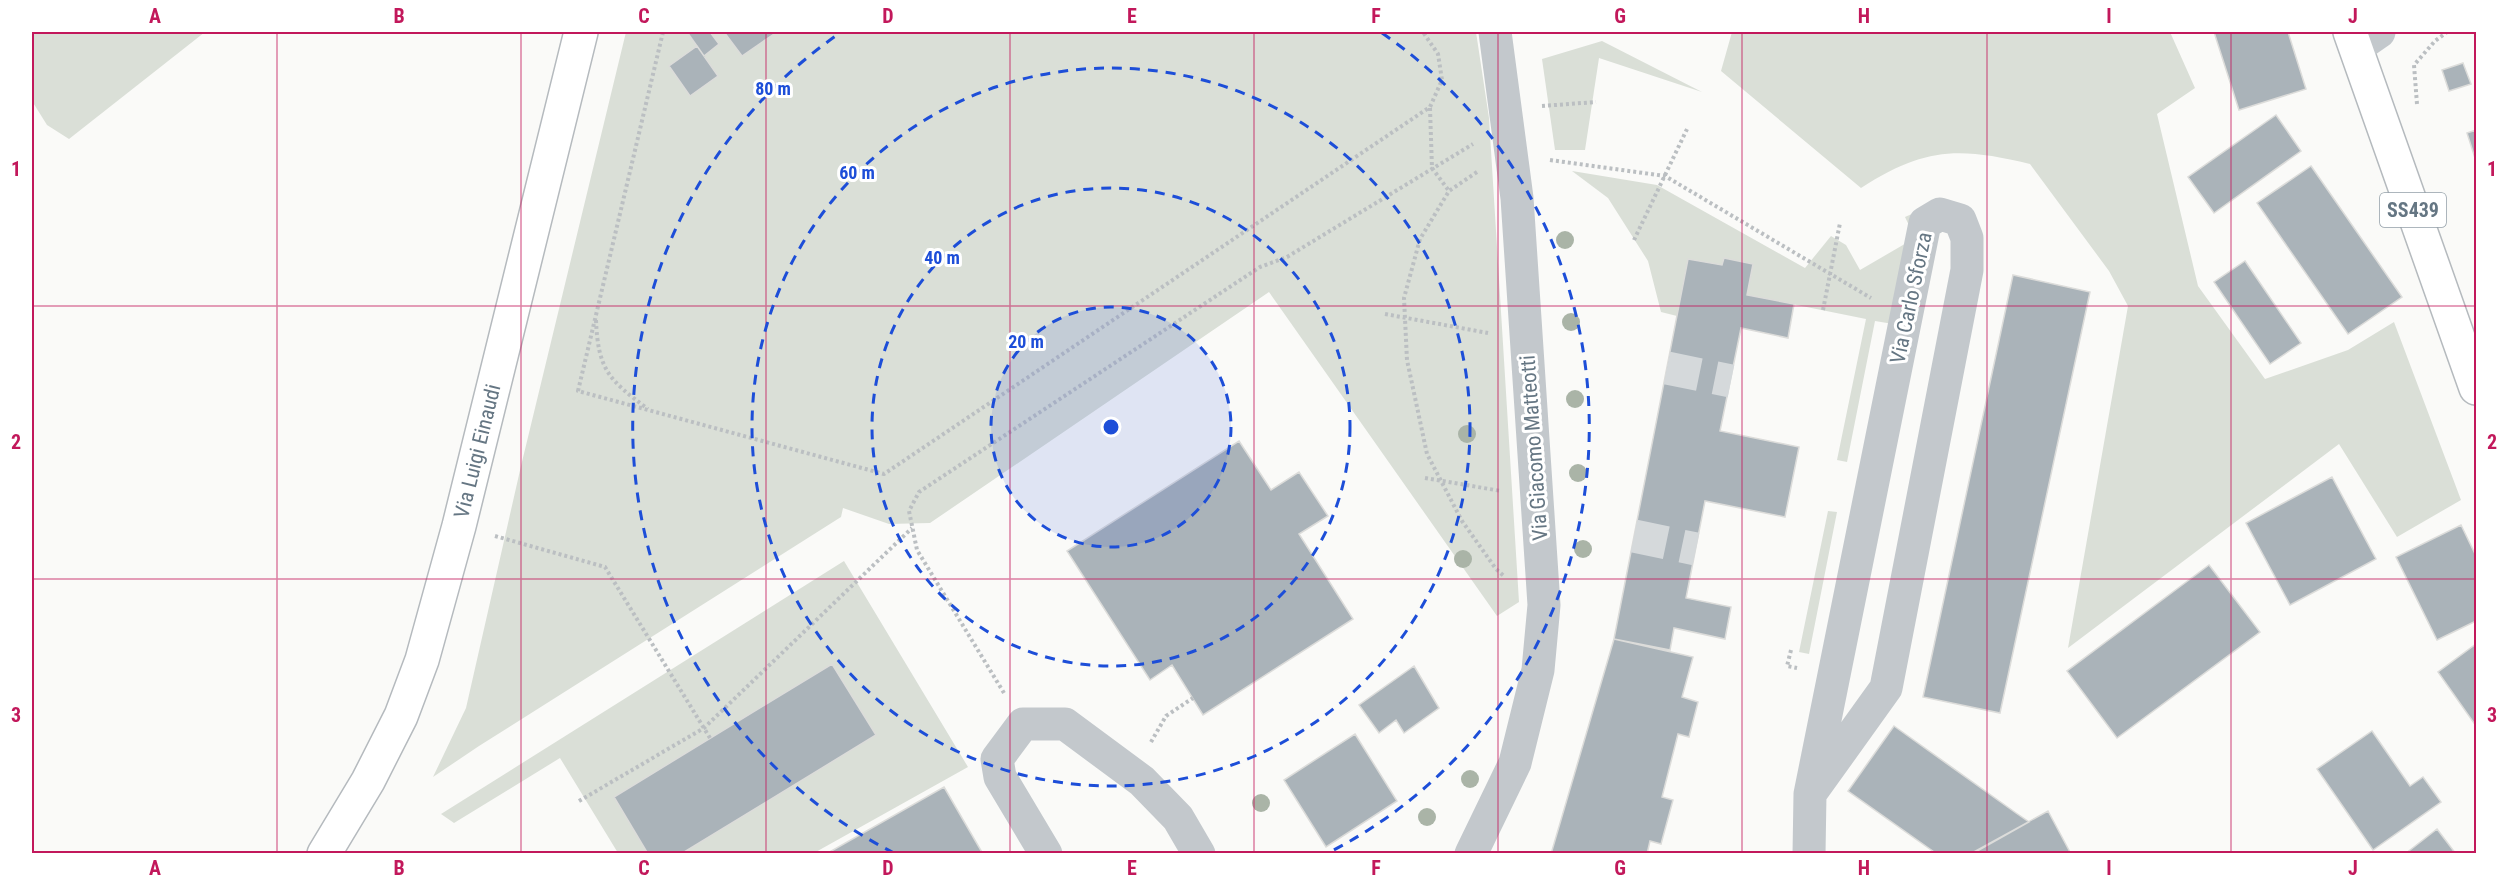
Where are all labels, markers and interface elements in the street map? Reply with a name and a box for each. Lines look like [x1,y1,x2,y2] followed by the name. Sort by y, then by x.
[149,4,161,28] text: A
[393,4,405,28] text: B
[638,4,650,28] text: C
[882,4,894,28] text: D
[1127,4,1137,28] text: E
[1371,4,1381,28] text: F
[1614,4,1626,28] text: G
[1858,4,1870,28] text: H
[2106,4,2112,28] text: I
[2348,4,2358,28] text: J
[755,78,791,99] text: 80 m
[11,157,21,181] text: 1
[2487,157,2497,181] text: 1
[839,162,875,183] text: 60 m
[2380,193,2446,227] road number: SS439
[1885,230,1937,366] street label: Via Carlo Sforza
[924,247,960,268] text: 40 m
[1008,331,1044,352] text: 20 m
[1516,354,1552,542] street label: Via Giacomo Matteotti
[449,382,506,521] street label: Via Luigi Einaudi
[1101,417,1121,437] centre of rings
[11,430,21,454] text: 2
[2487,430,2497,454] text: 2
[11,703,21,727] text: 3
[2487,703,2497,727] text: 3
[149,856,161,880] text: A
[393,856,405,880] text: B
[638,856,650,880] text: C
[882,856,894,880] text: D
[1127,856,1137,880] text: E
[1371,856,1381,880] text: F
[1614,856,1626,880] text: G
[1858,856,1870,880] text: H
[2106,856,2112,880] text: I
[2348,856,2358,880] text: J

